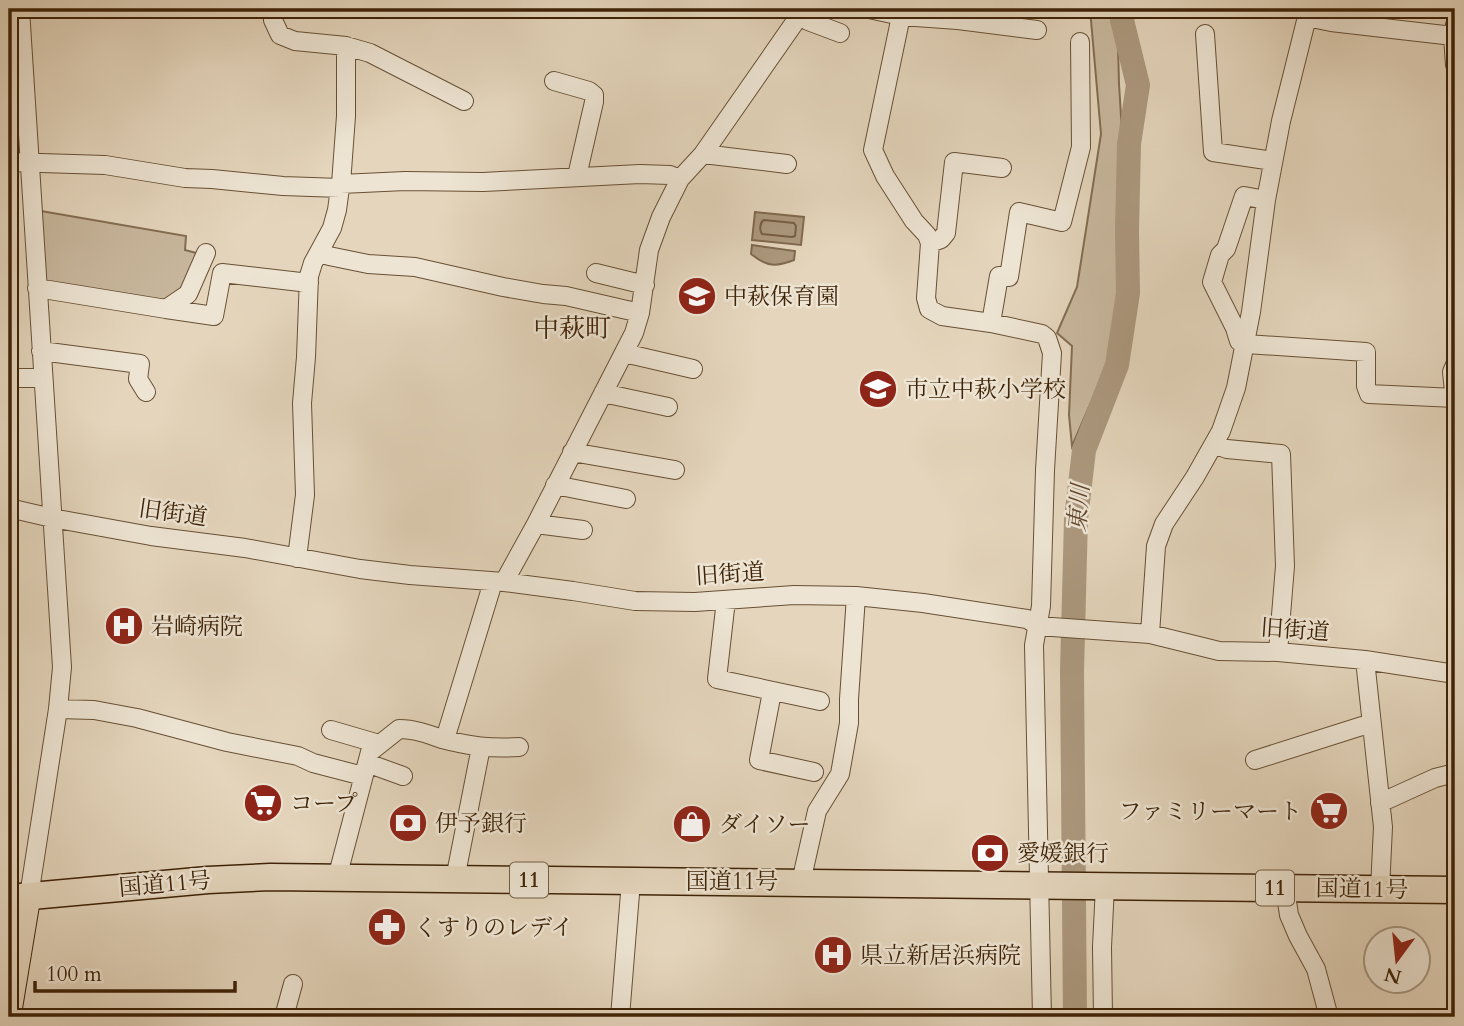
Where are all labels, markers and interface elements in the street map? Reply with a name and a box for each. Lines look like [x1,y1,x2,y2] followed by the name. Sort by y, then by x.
[676,275,718,317] school or university icon: 中萩保育園
[724,281,839,312] place label: 中萩保育園
[533,311,611,346] district label: 中萩町
[857,368,899,410] school or university icon: 市立中萩小学校
[905,374,1066,405] place label: 市立中萩小学校
[1060,480,1098,533] water label: 東川
[137,493,209,533] street label: 旧街道
[695,556,765,592] street label: 旧街道
[103,605,145,647] hospital icon: 岩崎病院
[151,611,243,642] place label: 岩崎病院
[1260,612,1330,648] street label: 旧街道
[242,782,284,824] supermarket icon: コープ
[290,788,358,819] place label: コープ
[1308,790,1350,832] supermarket icon: ファミリーマート
[1118,796,1302,827] place label: ファミリーマート
[387,802,429,844] bank icon: 伊予銀行
[671,803,713,845] shop icon: ダイソー
[435,808,527,839] place label: 伊予銀行
[719,809,811,840] place label: ダイソー
[969,832,1011,874] bank icon: 愛媛銀行
[1017,838,1109,869] place label: 愛媛銀行
[510,862,548,898] road number: 11
[118,865,212,903] street label: 国道11号
[686,866,778,897] street label: 国道11号
[1256,870,1294,906] road number: 11
[1315,873,1409,905] street label: 国道11号
[366,906,408,948] pharmacy icon: くすりのレデイ
[414,912,573,943] place label: くすりのレデイ
[1362,925,1432,995] north arrow
[812,934,854,976] hospital icon: 県立新居浜病院
[860,940,1021,971] place label: 県立新居浜病院
[35,949,234,993] scale bar
[46,960,102,989] text: 100 m
[1381,961,1404,990] text: N

